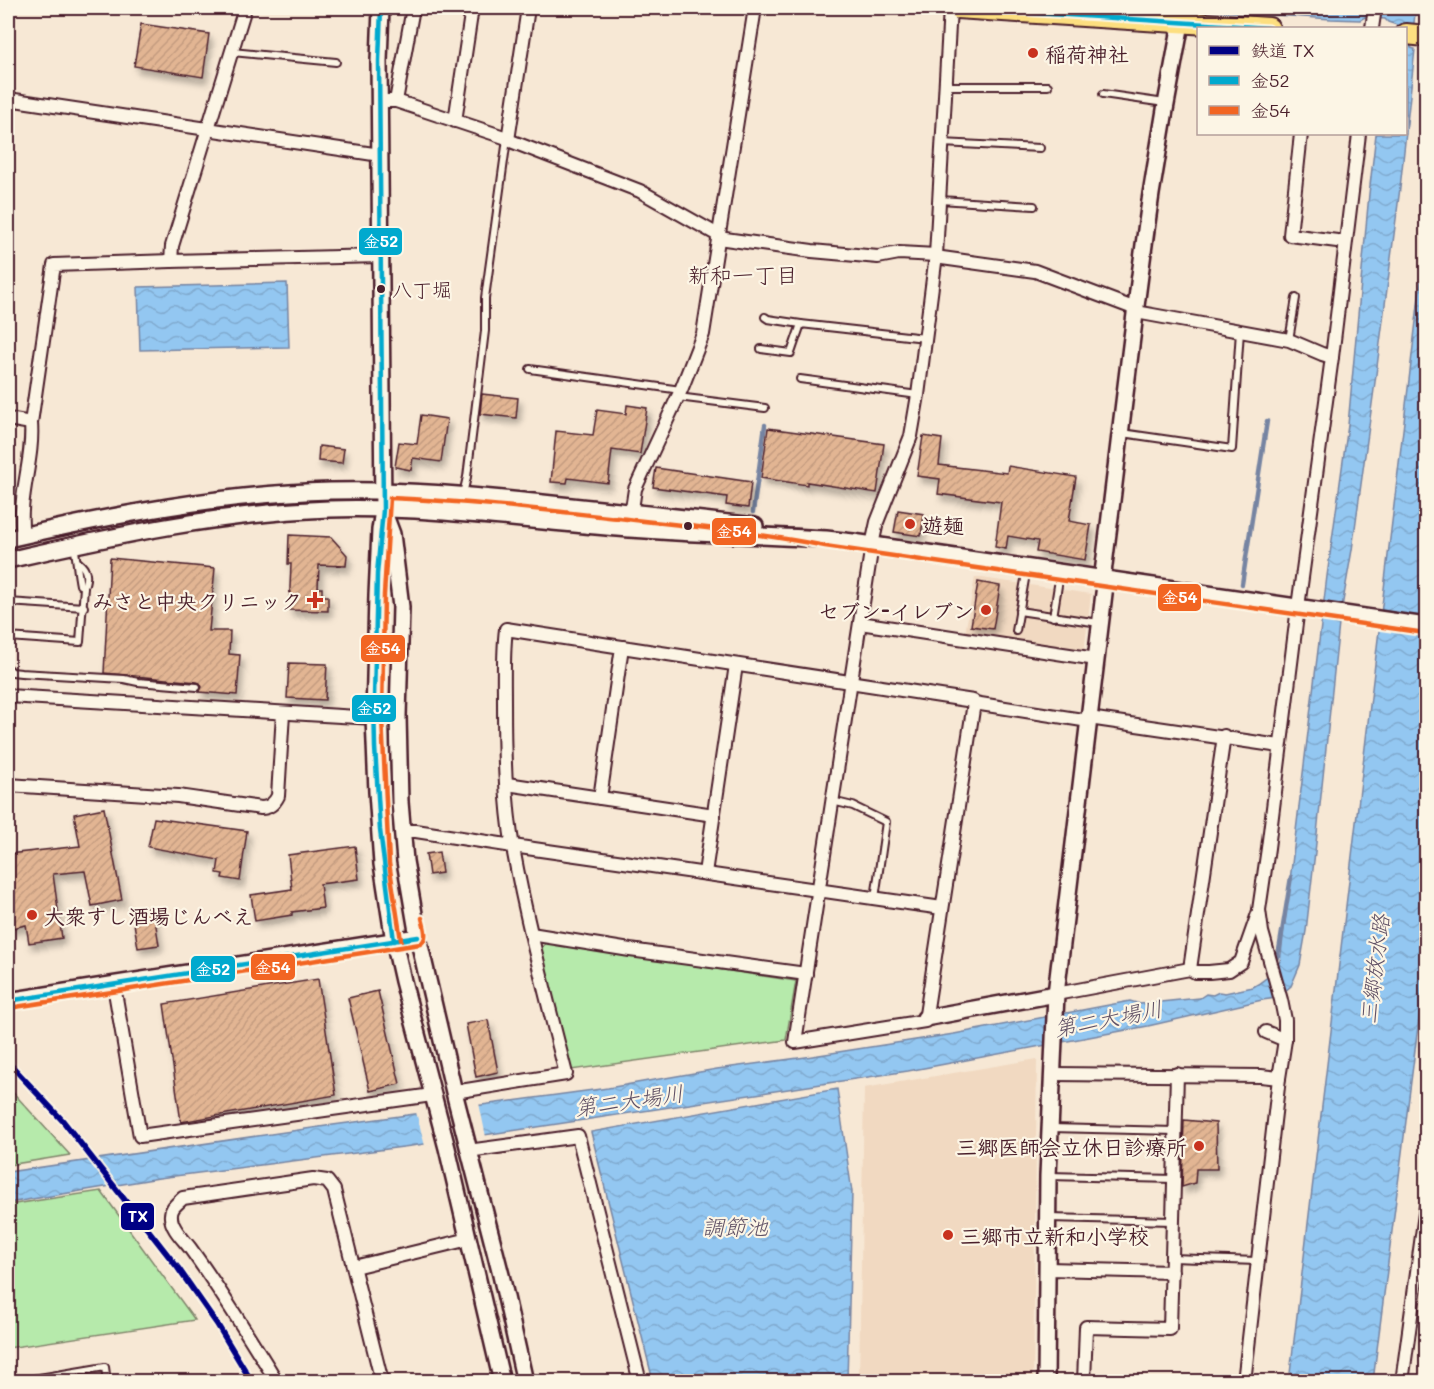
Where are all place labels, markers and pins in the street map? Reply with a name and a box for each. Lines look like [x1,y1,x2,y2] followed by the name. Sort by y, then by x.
[1045,40,1129,67] place label: 稲荷神社
[1026,46,1040,60] marker: 稲荷神社
[392,276,452,302] place label: 八丁堀
[375,283,387,295] marker: 八丁堀
[922,511,964,538] place label: 遊麺
[903,517,917,531] marker: 遊麺
[682,520,694,532] unlabelled marker
[92,587,302,614] place label: みさと中央クリニック
[306,591,324,609] marker: みさと中央クリニック
[818,597,974,624] place label: セブン-イレブン
[979,603,993,617] marker: セブン-イレブン
[44,902,254,929] place label: 大衆すし酒場じんべえ
[25,908,39,922] marker: 大衆すし酒場じんべえ
[956,1133,1187,1160] place label: 三郷医師会立休日診療所
[1192,1139,1206,1153] marker: 三郷医師会立休日診療所
[960,1222,1149,1249] place label: 三郷市立新和小学校
[941,1228,955,1242] marker: 三郷市立新和小学校

